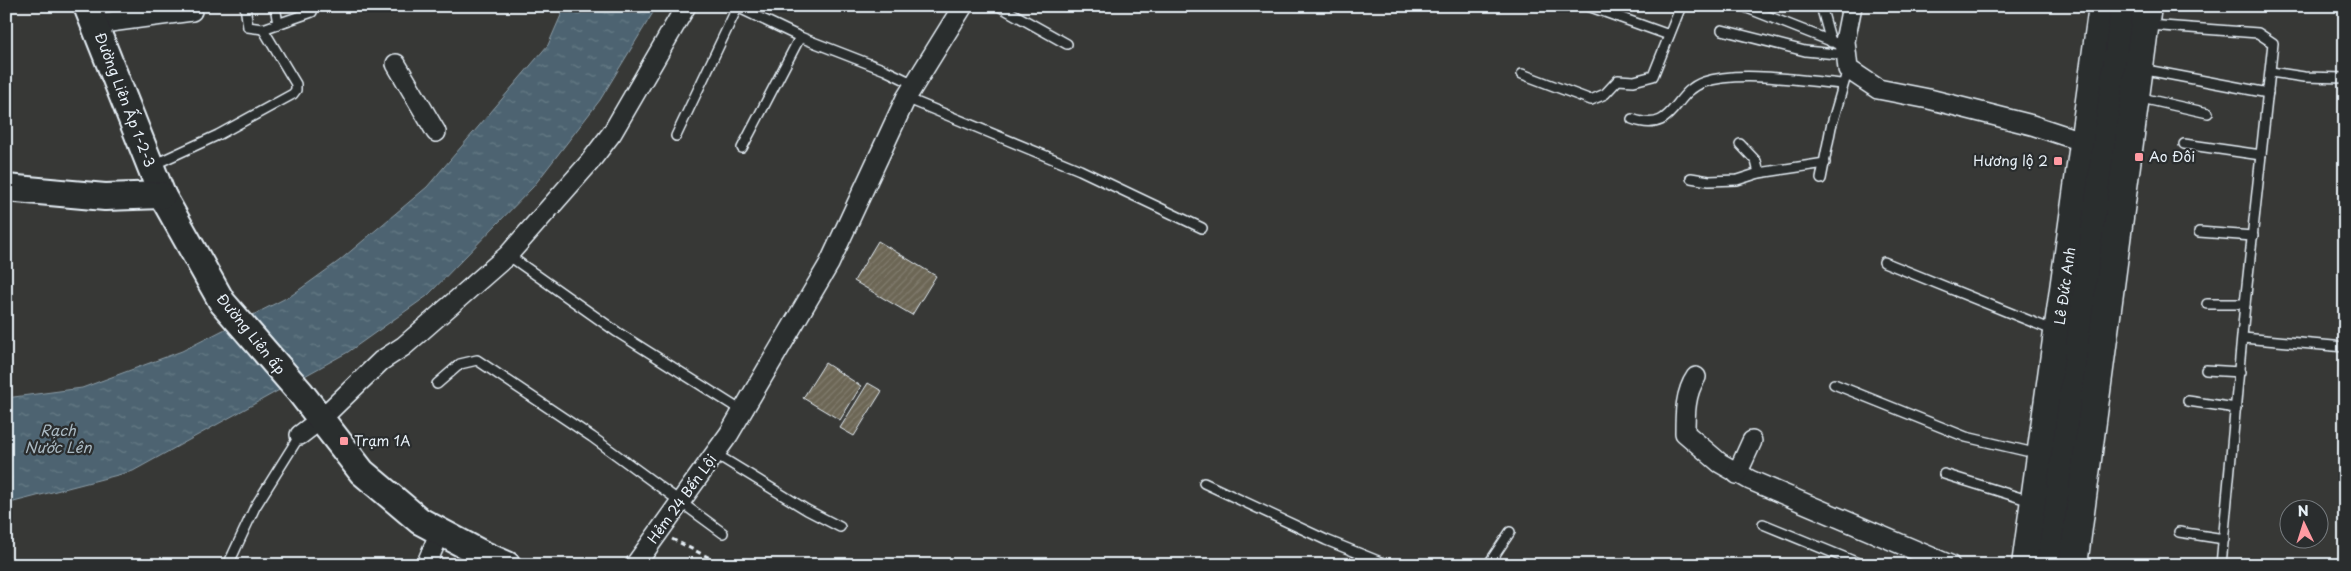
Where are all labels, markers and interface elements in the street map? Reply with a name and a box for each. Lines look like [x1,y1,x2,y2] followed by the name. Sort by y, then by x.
[90,29,161,170] street label: Đường Liên Ấp 1-2-3
[2149,146,2195,167] place label: Ao Đôi
[1973,150,2048,171] place label: Hương lộ 2
[2133,151,2145,163] marker: Ao Đôi
[2052,155,2064,167] marker: Hương lộ 2
[2049,246,2080,326] street label: Lê Đức Anh
[212,289,291,379] street label: Đường Liên ấp
[25,418,92,458] water label: Rạch Nước Lên
[354,430,410,451] place label: Trạm 1A
[338,435,350,447] marker: Trạm 1A
[642,450,721,548] street label: Hẻm 24 Bến Lội
[2278,498,2328,548] north arrow
[2297,500,2309,521] text: N

